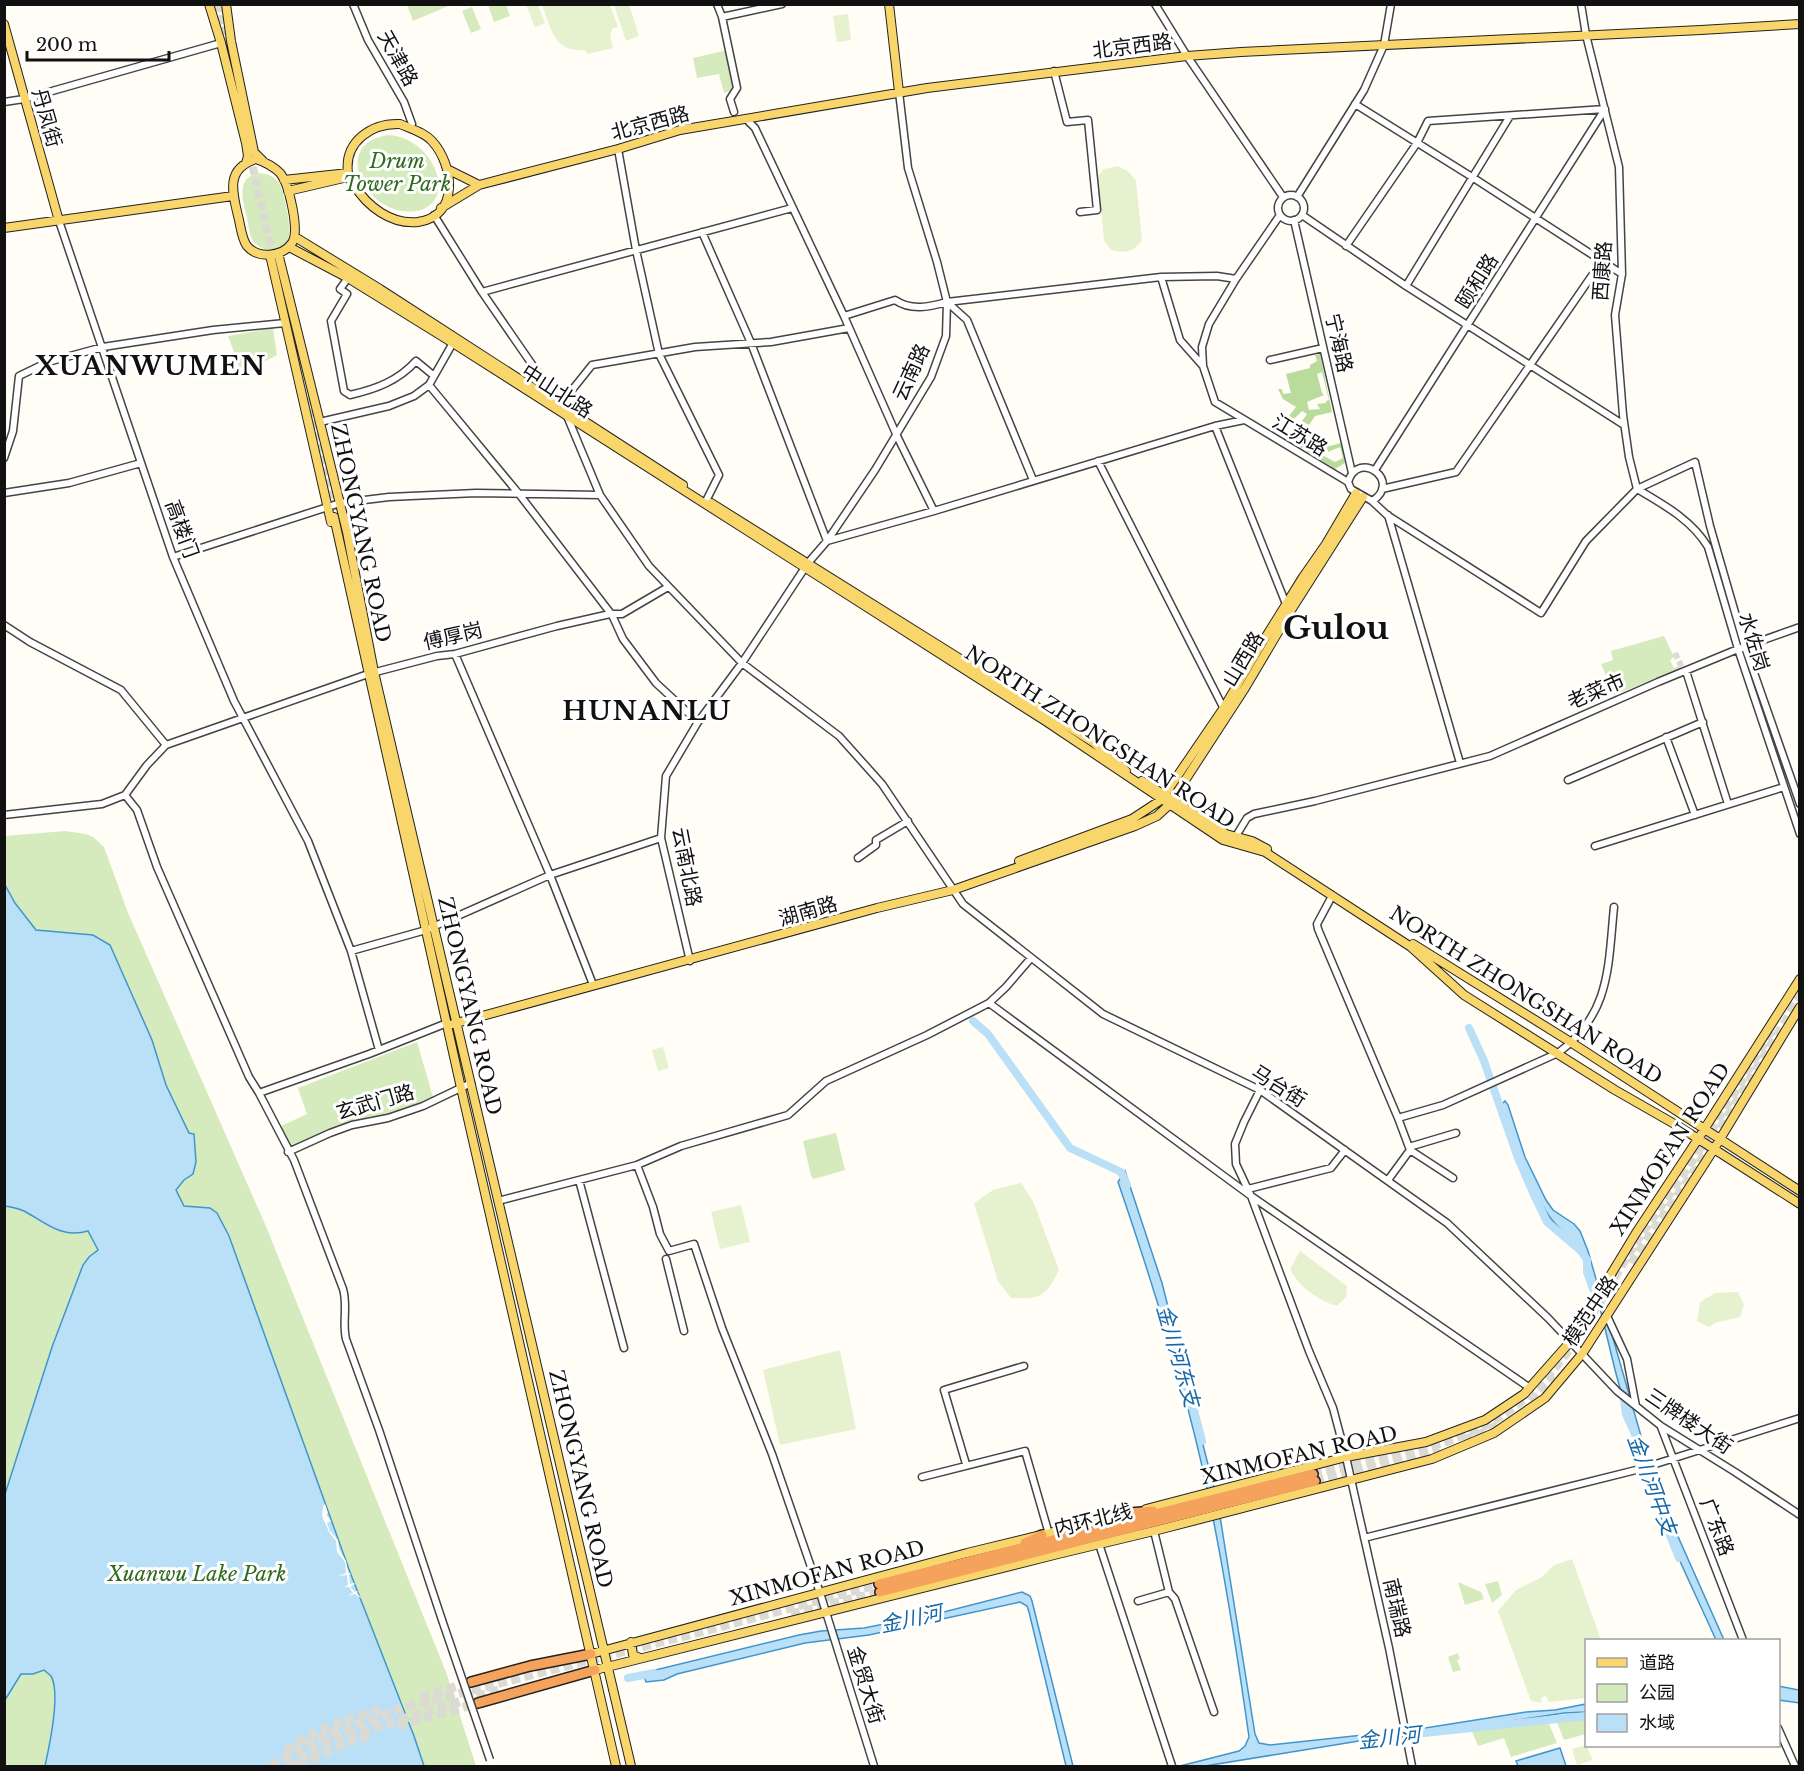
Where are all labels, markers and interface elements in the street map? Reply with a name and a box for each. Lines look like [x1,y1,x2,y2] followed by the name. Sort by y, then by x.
[27,24,170,62] scale bar
[373,26,423,90] street label: 天津路
[1091,29,1173,63] street label: 北京西路
[36,34,97,56] text: 200 m
[27,86,67,150] street label: 丹凤街
[608,101,692,145] street label: 北京西路
[343,149,451,196] park label: Drum Tower Park
[1588,240,1616,302] street label: 西康路
[1451,249,1503,313] street label: 颐和路
[1321,311,1357,375] street label: 宁海路
[887,340,935,404] street label: 云南路
[34,350,267,382] district label: XUANWUMEN
[517,359,597,423] street label: 中山北路
[1268,409,1332,461] street label: 江苏路
[326,421,396,645] street label: ZHONGYANG ROAD
[160,497,204,561] street label: 高楼门
[1283,608,1389,648] district label: Gulou
[1734,610,1774,674] street label: 水佐岗
[421,618,485,654] street label: 傅厚岗
[1217,627,1269,691] street label: 山西路
[961,641,1239,833] street label: NORTH ZHONGSHAN ROAD
[1564,668,1628,714] street label: 老菜市
[562,695,732,727] district label: HUNANLU
[668,825,706,909] street label: 云南北路
[776,891,840,931] street label: 湖南路
[433,895,507,1117] street label: ZHONGYANG ROAD
[1385,901,1667,1089] street label: NORTH ZHONGSHAN ROAD
[1605,1058,1735,1240] street label: XINMOFAN ROAD
[1247,1060,1311,1112] street label: 马台街
[333,1079,417,1125] street label: 玄武门路
[1558,1271,1622,1351] street label: 模范中路
[1151,1302,1206,1412] water label: 金川河东支
[544,1368,618,1590] street label: ZHONGYANG ROAD
[1641,1383,1737,1459] street label: 三牌楼大街
[1198,1421,1400,1489] street label: XINMOFAN ROAD
[1622,1431,1683,1541] water label: 金川河中支
[1695,1495,1739,1559] street label: 广东路
[1051,1499,1135,1541] street label: 内环北线
[727,1535,927,1611] street label: XINMOFAN ROAD
[107,1562,286,1586] park label: Xuanwu Lake Park
[1379,1576,1415,1640] street label: 南瑞路
[877,1599,948,1638] water label: 金川河
[1585,1639,1780,1747] legend
[843,1643,889,1727] street label: 金贸大街
[1639,1652,1675,1674] text: 道路
[1639,1682,1675,1704] text: 公园
[1639,1712,1675,1734] text: 水域
[1356,1721,1426,1754] water label: 金川河

